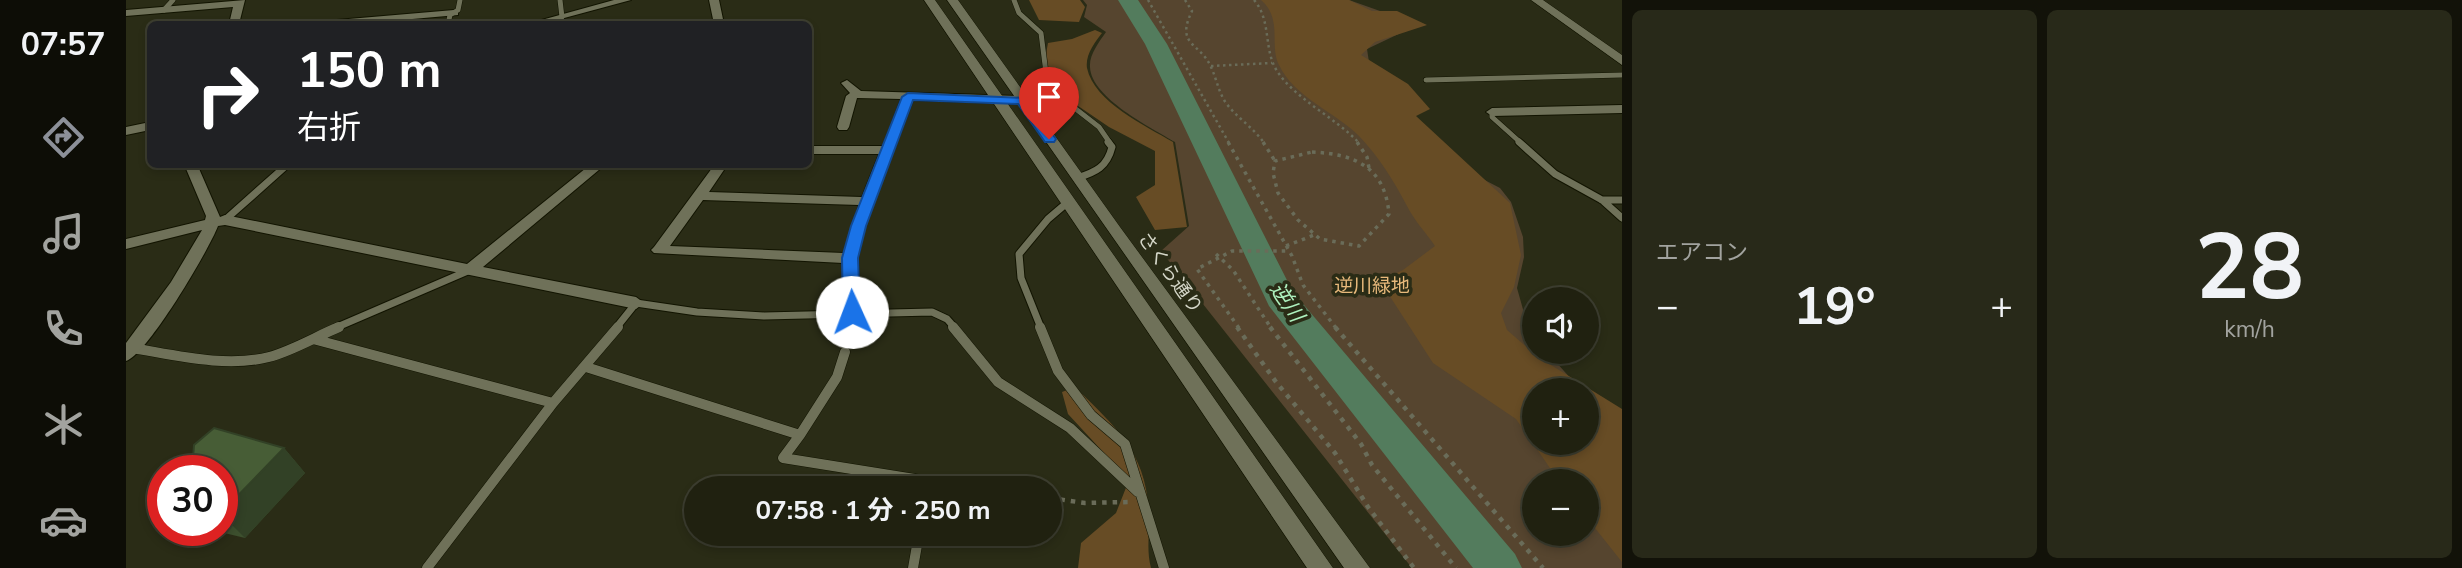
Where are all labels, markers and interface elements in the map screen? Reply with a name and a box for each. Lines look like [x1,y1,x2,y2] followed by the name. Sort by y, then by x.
[21,23,105,66] text: 07:57
[297,37,441,104] text: 150 m
[182,49,273,140] icon: right
[1019,67,1079,139] pin
[1030,78,1068,116] icon: arrive
[297,106,361,149] text: 右折
[39,113,88,162] icon: directions
[2195,206,2304,330] text: 28
[39,209,88,258] icon: music
[1132,227,1208,319] street label: さくら通り
[1656,237,1748,268] text: エアコン
[1793,271,1876,342] text: 19°
[1334,273,1410,299] park label: 逆川緑地
[815,275,889,349] position arrow
[1264,277,1311,329] water label: 逆川
[1656,281,1679,332] text: −
[1990,281,2013,332] text: +
[1522,287,1599,546] map controls
[1522,287,1599,364] button: sound
[39,304,88,353] icon: phone
[2224,314,2275,345] text: km/h
[1522,378,1599,455] button: +
[39,400,88,449] icon: climate
[147,455,238,546] speed limit sign: 30
[1522,469,1599,546] button: −
[755,493,991,528] text: 07:58 · 1 分 · 250 m
[39,496,88,545] icon: car

